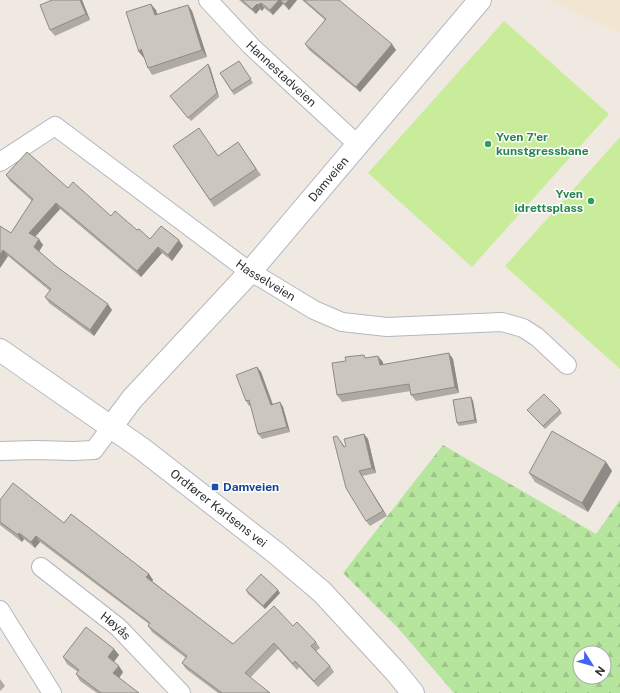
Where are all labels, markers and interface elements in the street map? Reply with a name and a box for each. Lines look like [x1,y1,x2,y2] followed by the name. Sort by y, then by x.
[243,38,319,110] street label: Hannestadveien
[496,130,589,158] place label: Yven 7'er kunstgressbane
[483,139,493,149] marker: Yven 7'er kunstgressbane
[306,154,352,204] street label: Damveien
[514,187,583,215] place label: Yven idrettsplass
[586,196,596,206] marker: Yven idrettsplass
[233,257,298,304] street label: Hasselveien
[167,466,270,550] street label: Ordfører Karlsens vei
[223,480,279,494] place label: Damveien
[210,482,220,492] marker: Damveien
[98,609,133,643] street label: Høyås
[572,645,612,685] north arrow
[593,664,607,678] text: N

